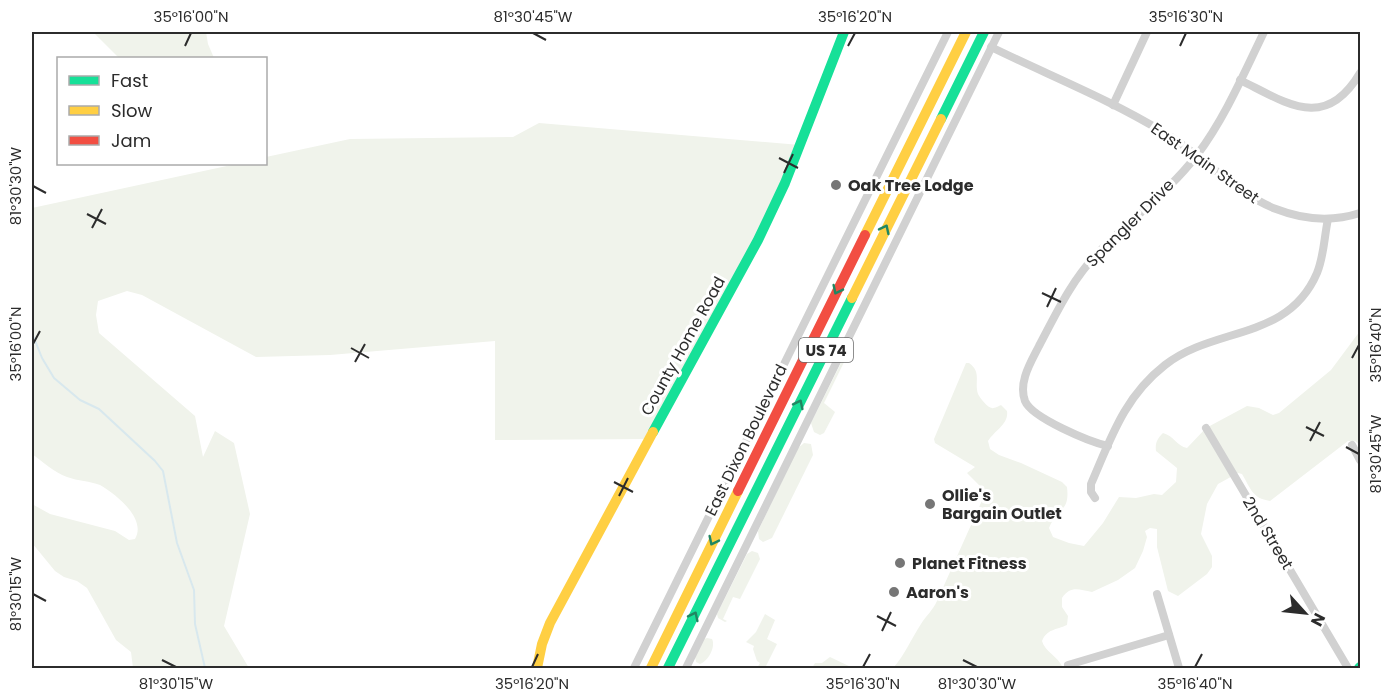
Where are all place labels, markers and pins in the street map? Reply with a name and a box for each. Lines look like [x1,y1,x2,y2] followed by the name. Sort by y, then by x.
[848,174,974,197] place label: Oak Tree Lodge
[829,178,843,192] marker: Oak Tree Lodge
[942,484,1062,525] place label: Ollie's Bargain Outlet
[923,497,937,511] marker: Ollie's Bargain Outlet
[912,552,1027,575] place label: Planet Fitness
[893,556,907,570] marker: Planet Fitness
[906,581,969,604] place label: Aaron's
[887,585,901,599] marker: Aaron's

